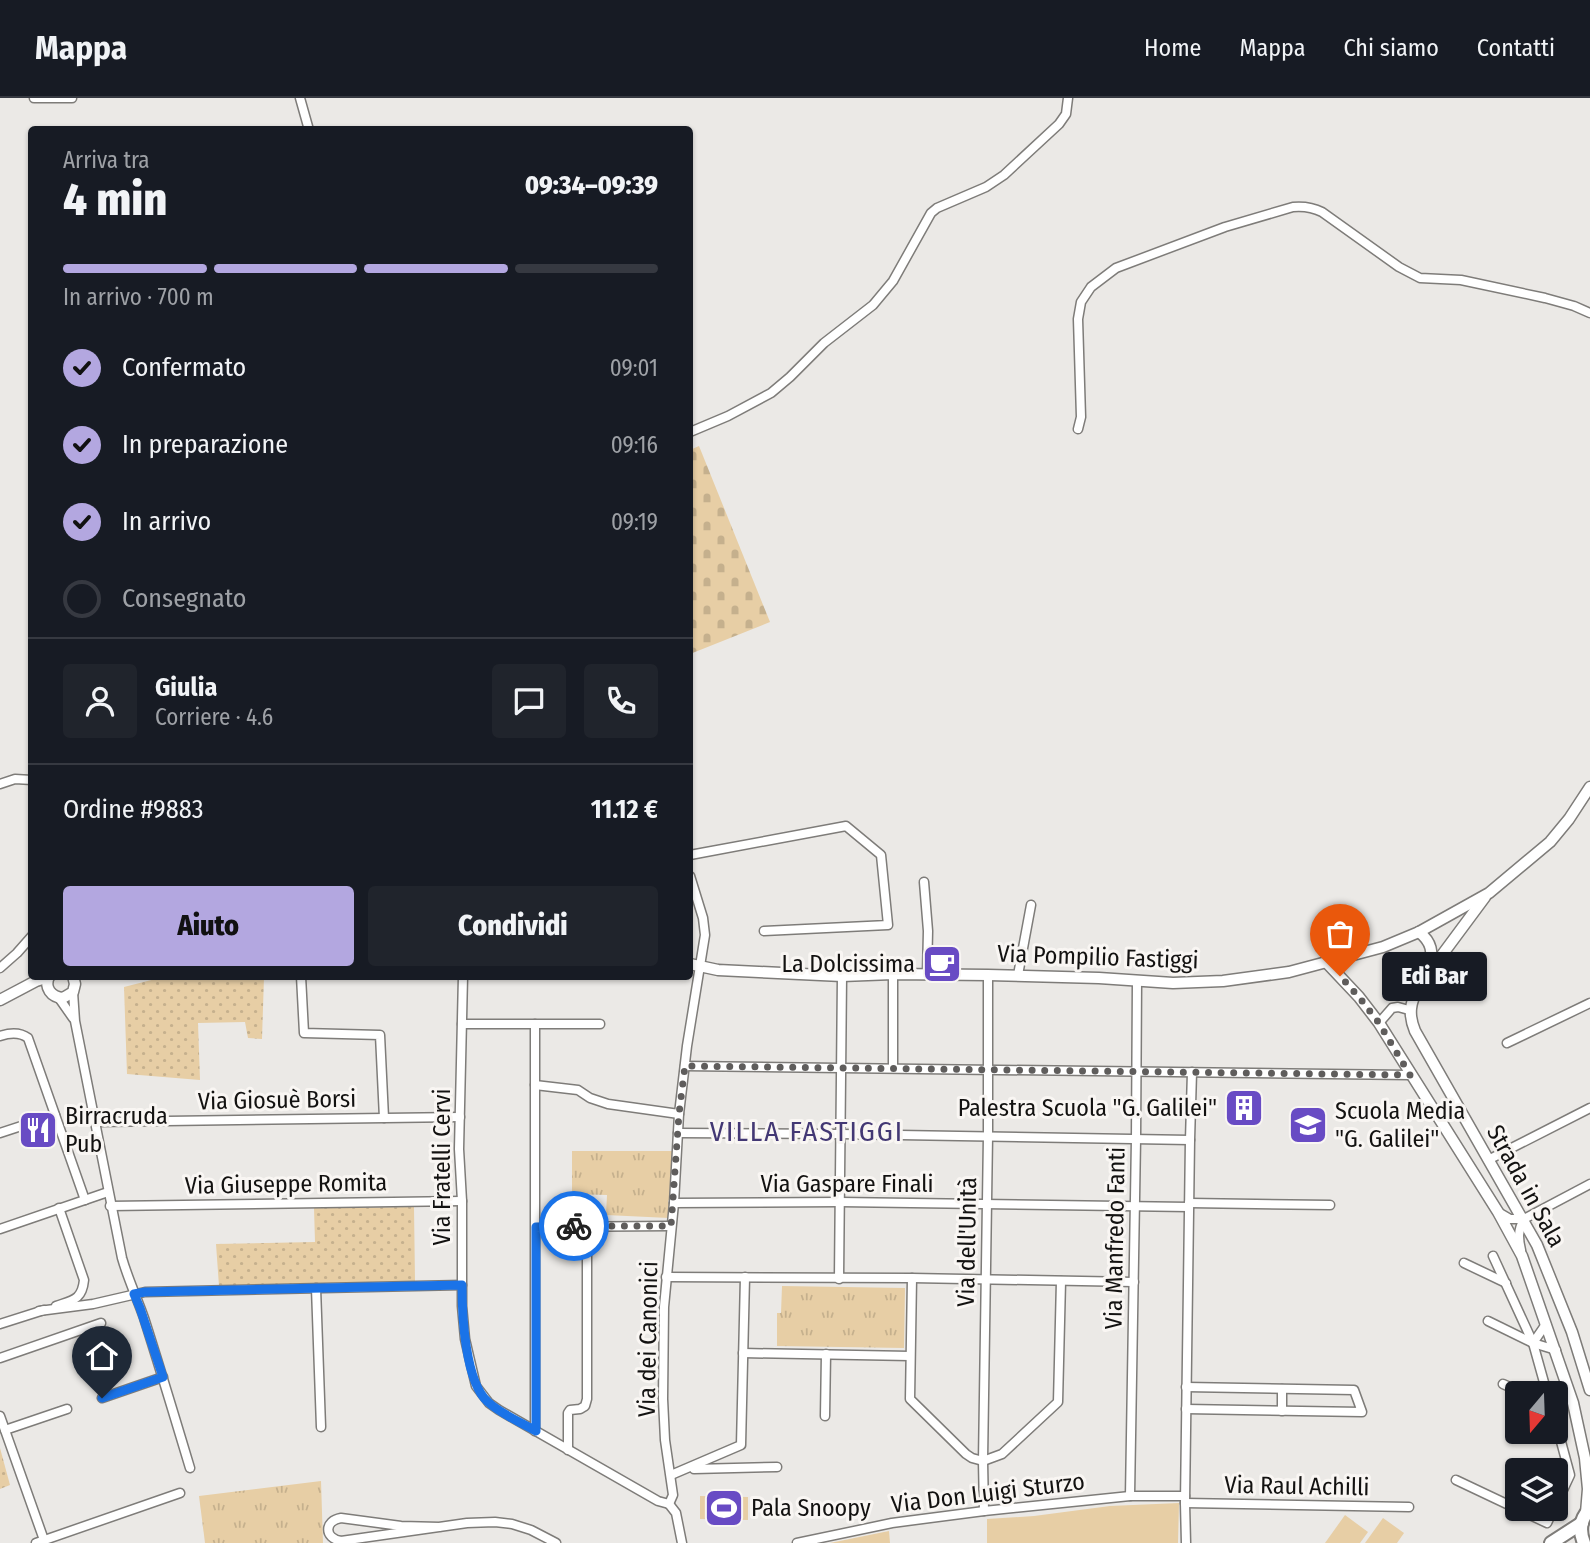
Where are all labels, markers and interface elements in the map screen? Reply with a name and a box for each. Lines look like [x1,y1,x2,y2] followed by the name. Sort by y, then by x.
[35,28,127,68] text: Mappa
[1144,34,1201,62] text: Home
[1239,34,1305,62] text: Mappa
[1343,34,1439,62] text: Chi siamo
[1477,34,1555,62] text: Contatti
[63,146,150,174] text: Arriva tra
[525,170,658,201] text: 09:34–09:39
[63,172,167,227] text: 4 min
[63,283,214,311] text: In arrivo · 700 m
[63,349,101,387] icon: check
[122,352,246,383] text: Confermato
[610,354,658,382] text: 09:01
[63,426,101,464] icon: check
[122,429,288,460] text: In preparazione
[611,431,658,459] text: 09:16
[63,503,101,541] icon: check
[122,506,211,537] text: In arrivo
[611,508,658,536] text: 09:19
[122,583,246,614] text: Consegnato
[63,664,137,738] button: person
[492,664,566,738] button: chat
[584,664,658,738] button: phone
[155,672,217,703] text: Giulia
[155,703,273,731] text: Corriere · 4.6
[63,794,203,825] text: Ordine #9883
[591,794,658,825] text: 11.12 €
[63,886,354,966] button: Aiuto
[368,886,658,966] button: Condividi
[1310,904,1370,976] pin
[1321,915,1359,953] icon: bag
[997,939,1199,975] street label: Via Pompilio Fastiggi
[921,943,963,985] cafe icon: La Dolcissima
[782,950,915,978] place label: La Dolcissima
[1382,952,1487,1001] callout: Edi Bar
[1401,962,1468,990] text: Edi Bar
[198,1085,356,1115] street label: Via Giosuè Borsi
[1223,1087,1265,1129] building icon: Palestra Scuola "G. Galilei"
[428,1088,456,1246] street label: Via Fratelli Cervi
[958,1094,1217,1122] place label: Palestra Scuola "G. Galilei"
[1335,1097,1465,1153] place label: Scuola Media "G. Galilei"
[65,1102,168,1158] place label: Birracruda Pub
[1287,1104,1329,1146] school or university icon: Scuola Media "G. Galilei"
[17,1109,59,1151] restaurant icon: Birracruda Pub
[710,1115,904,1148] district label: VILLA FASTIGGI
[1481,1120,1571,1252] street label: Strada in Sala
[1099,1146,1131,1330] street label: Via Manfredo Fanti
[185,1168,387,1200] street label: Via Giuseppe Romita
[760,1170,934,1198] street label: Via Gaspare Finali
[952,1177,982,1307] street label: Via dell'Unità
[539,1191,609,1261] courier
[555,1207,593,1245] icon: bike
[633,1261,663,1417] street label: Via dei Canonici
[72,1326,132,1398] pin
[83,1337,121,1375] icon: home
[1505,1381,1568,1444] north arrow
[1505,1381,1568,1521] map controls
[1505,1458,1568,1521] button: layers
[890,1467,1086,1519] street label: Via Don Luigi Sturzo
[1224,1471,1370,1501] street label: Via Raul Achilli
[703,1487,745,1529] sports icon: Pala Snoopy
[751,1494,871,1522] place label: Pala Snoopy

